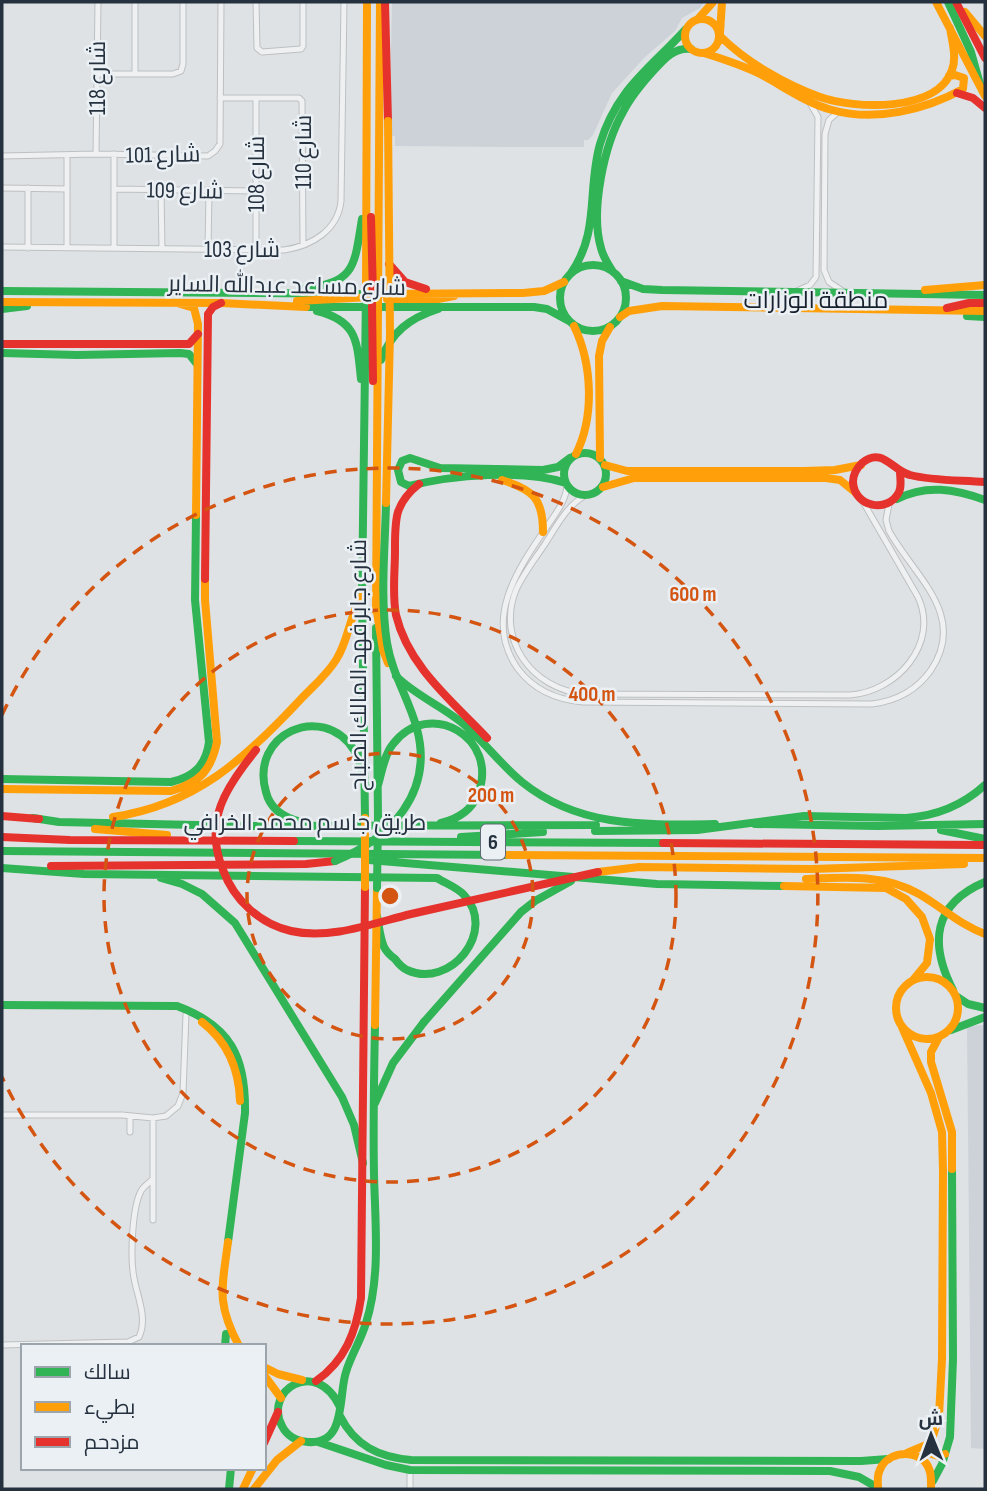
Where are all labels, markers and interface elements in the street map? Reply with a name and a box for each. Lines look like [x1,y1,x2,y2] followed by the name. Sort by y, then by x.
[84,41,113,115] street label: شارع 118
[290,115,319,189] street label: شارع 110
[243,136,272,212] street label: شارع 108
[125,140,201,171] street label: شارع 101
[146,176,224,207] street label: شارع 109
[204,236,280,265] street label: شارع 103
[166,268,406,303] street label: شارع مساعد عبدالله الساير
[744,286,888,315] district label: منطقة الوزارات
[345,539,374,791] street label: شارع جابر فهد المالك الصباح
[669,582,717,607] text: 600 m
[569,682,615,707] text: 400 m
[468,783,514,808] text: 200 m
[184,809,426,840] street label: طريق جاسم محمد الخرافي
[481,824,505,860] road number: 6
[378,884,402,908] centre of rings
[21,1344,266,1470] legend
[84,1360,131,1385] text: سالك
[84,1395,135,1423] text: بطيء
[896,1400,966,1470] north arrow
[918,1408,943,1431] text: ش
[84,1430,139,1456] text: مزدحم

